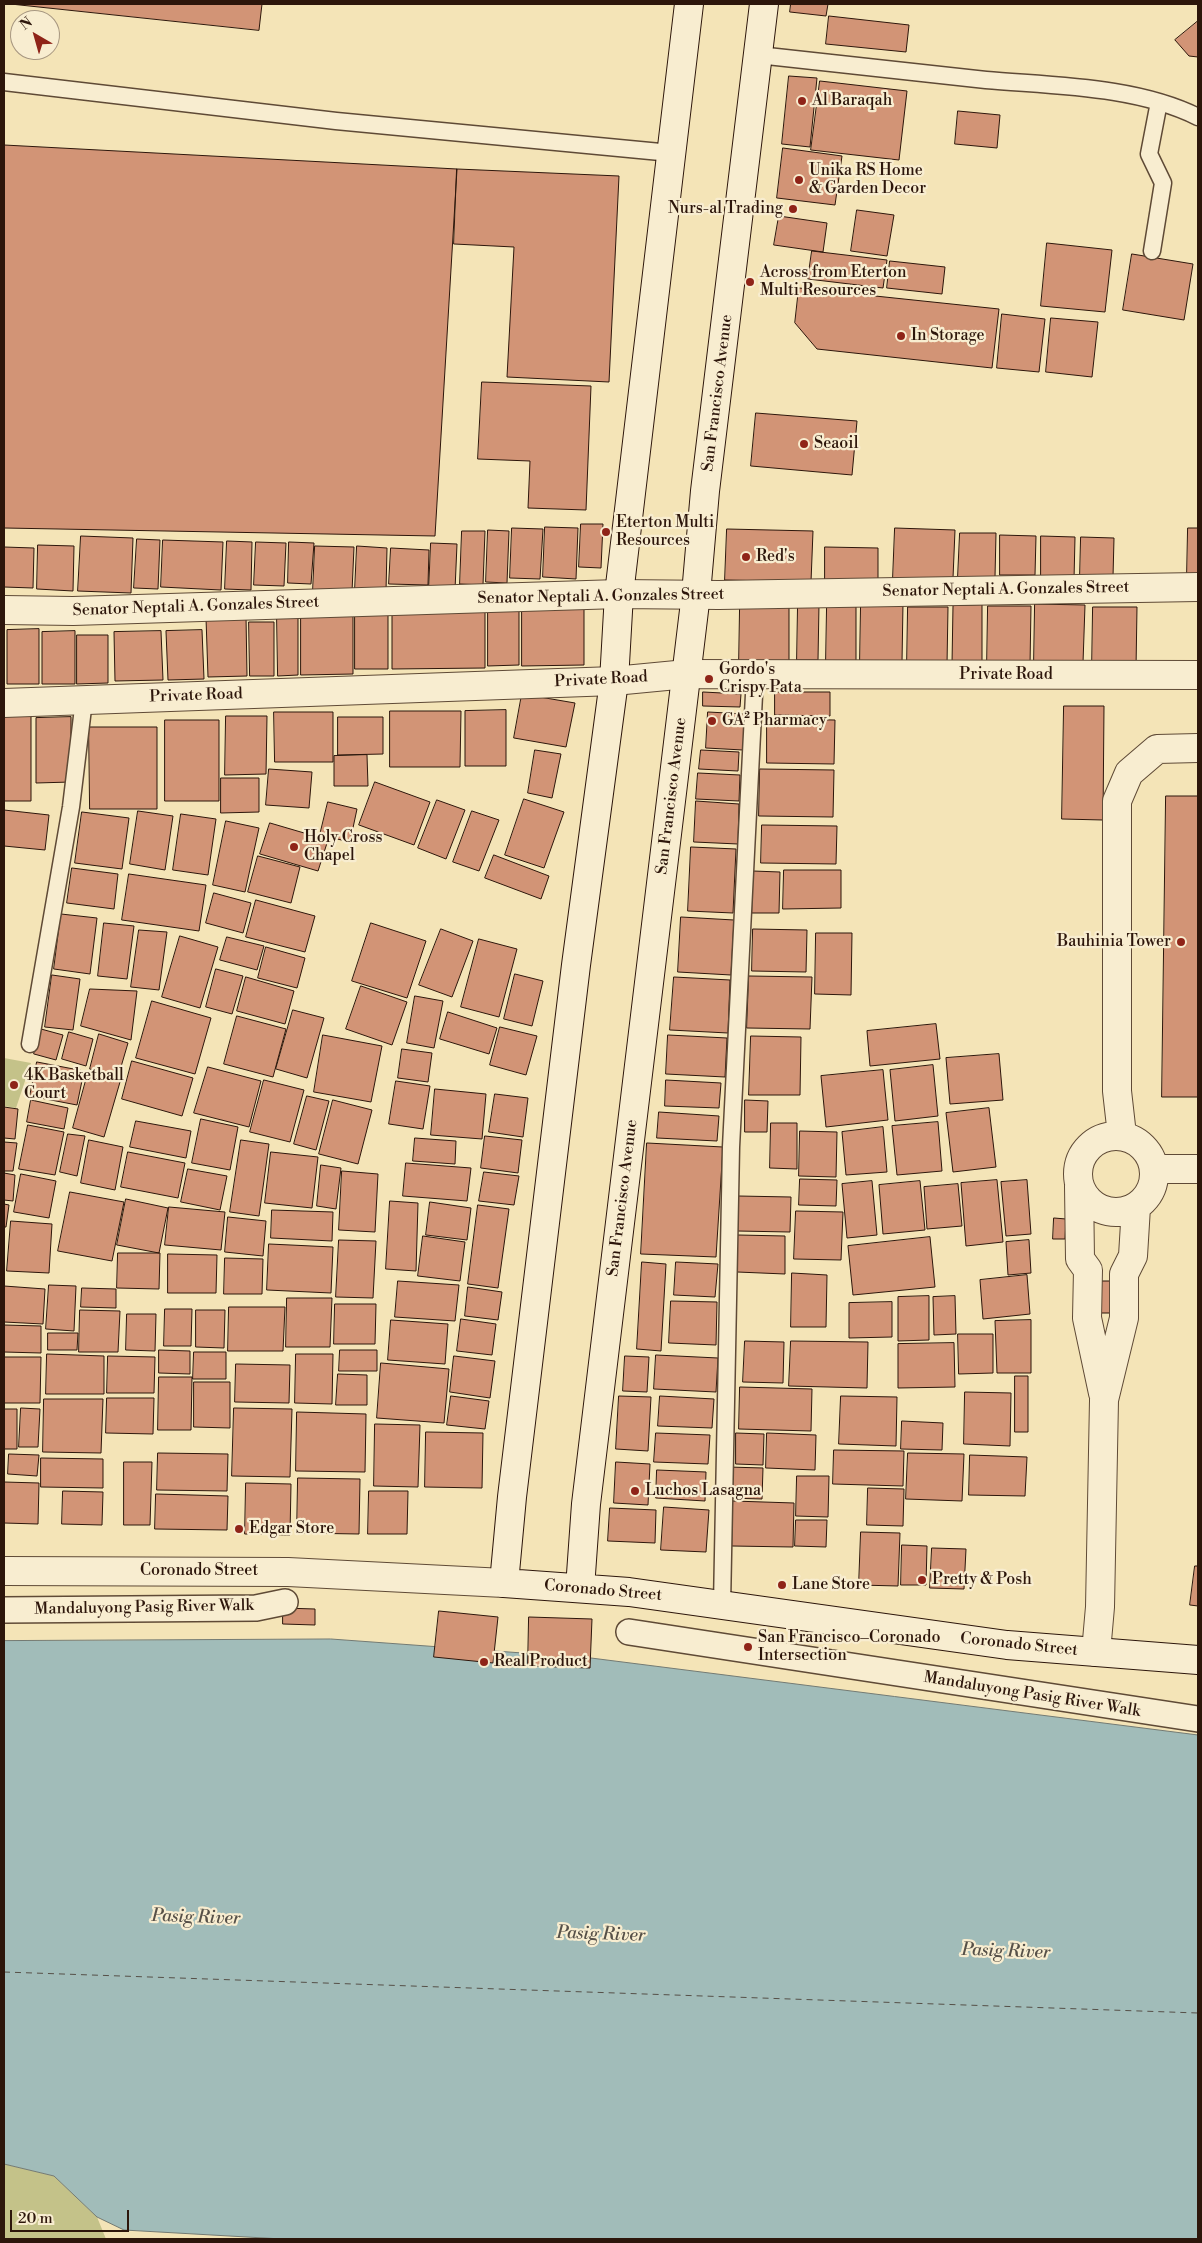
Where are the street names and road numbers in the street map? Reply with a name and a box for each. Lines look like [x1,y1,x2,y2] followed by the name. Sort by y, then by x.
[699,313,737,473] street label: San Francisco Avenue
[882,578,1130,602] street label: Senator Neptali A. Gonzales Street
[477,585,725,609] street label: Senator Neptali A. Gonzales Street
[72,593,320,621] street label: Senator Neptali A. Gonzales Street
[959,665,1053,685] street label: Private Road
[554,668,648,692] street label: Private Road
[149,685,243,707] street label: Private Road
[653,716,691,876] street label: San Francisco Avenue
[604,1118,642,1278] street label: San Francisco Avenue
[140,1561,258,1581] street label: Coronado Street
[543,1576,663,1606] street label: Coronado Street
[34,1596,254,1620] street label: Mandaluyong Pasig River Walk
[959,1629,1079,1661] street label: Coronado Street
[922,1668,1142,1722] street label: Mandaluyong Pasig River Walk

